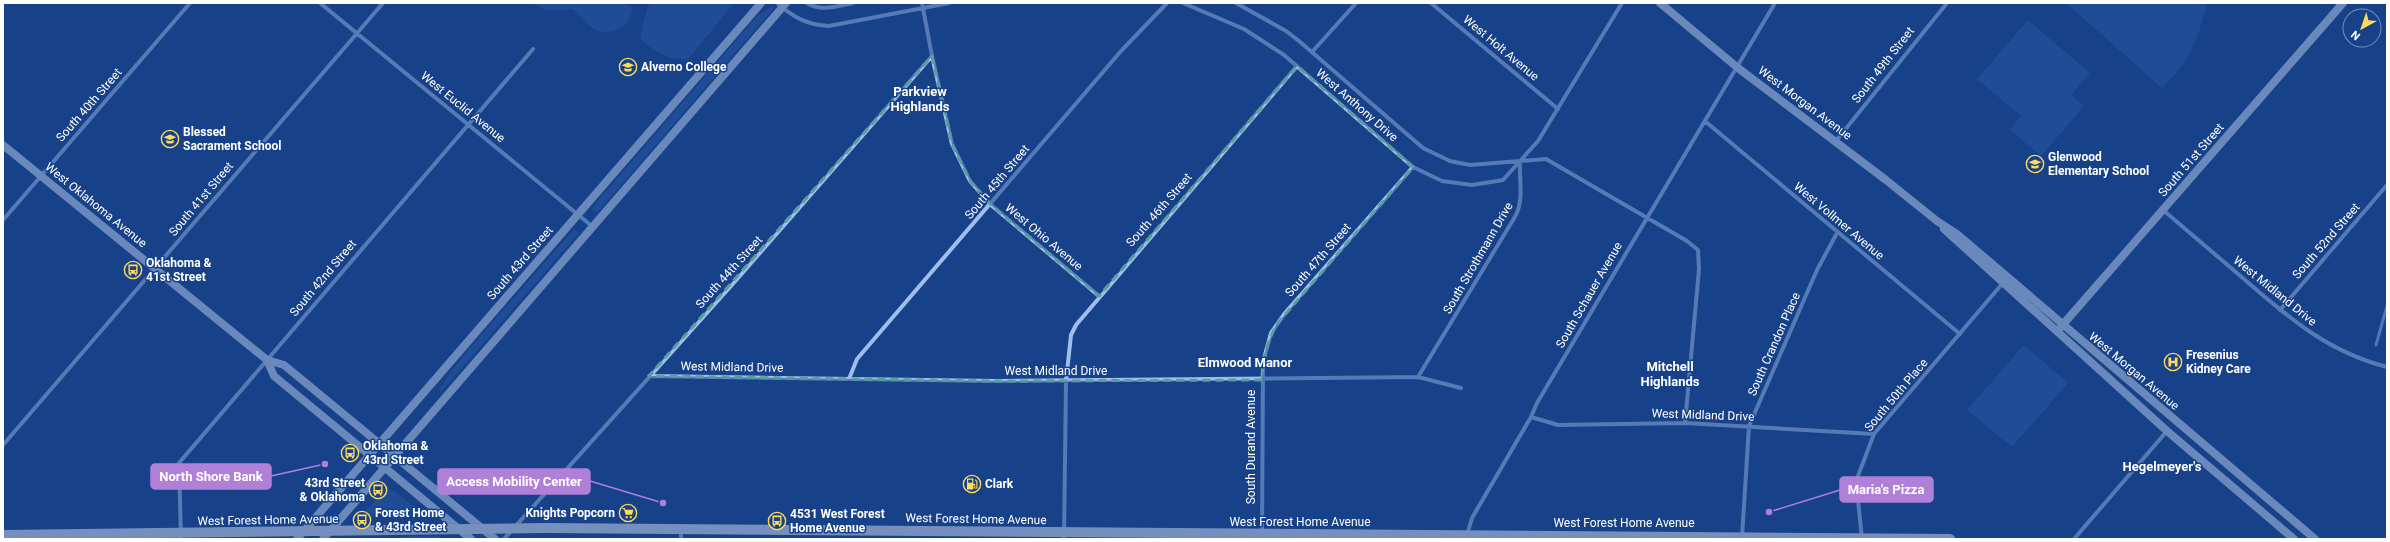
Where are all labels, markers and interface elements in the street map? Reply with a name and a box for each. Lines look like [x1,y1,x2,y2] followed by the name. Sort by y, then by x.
[2342,8,2382,48] north arrow
[1460,12,1542,84] street label: West Holt Avenue
[1849,24,1917,106] street label: South 49th Street
[2349,28,2363,43] text: N
[618,57,638,77] school or university icon: Alverno College
[641,60,727,74] place label: Alverno College
[1756,63,1854,143] street label: West Morgan Avenue
[53,65,125,145] street label: South 40th Street
[1313,66,1401,144] street label: West Anthony Drive
[418,69,508,145] street label: West Euclid Avenue
[890,84,950,114] district label: Parkview Highlands
[2155,121,2227,199] street label: South 51st Street
[183,125,281,153] place label: Blessed Sacrament School
[160,129,180,149] school or university icon: Blessed Sacrament School
[962,142,1032,222] street label: South 45th Street
[2048,150,2149,178] place label: Glenwood Elementary School
[2025,154,2045,174] school or university icon: Glenwood Elementary School
[166,159,236,239] street label: South 41st Street
[42,160,150,250] street label: West Oklahoma Avenue
[1123,170,1195,250] street label: South 46th Street
[1791,179,1887,263] street label: West Vollmer Avenue
[1440,200,1516,316] street label: South Strothmann Drive
[2289,200,2363,282] street label: South 52nd Street
[1002,201,1086,273] street label: West Ohio Avenue
[1282,220,1354,300] street label: South 47th Street
[484,223,556,303] street label: South 43rd Street
[693,233,765,311] street label: South 44th Street
[287,237,359,319] street label: South 42nd Street
[1553,240,1625,350] street label: South Schauer Avenue
[2231,253,2319,329] street label: West Midland Drive
[146,256,212,284] place label: Oklahoma & 41st Street
[123,260,143,280] bus stop icon: Oklahoma & 41st Street
[1745,290,1803,398] street label: South Crandon Place
[2086,329,2182,413] street label: West Morgan Avenue
[2186,348,2251,376] place label: Fresenius Kidney Care
[2163,352,2183,372] hospital icon: Fresenius Kidney Care
[1198,355,1292,370] district label: Elmwood Manor
[1861,356,1931,434] street label: South 50th Place
[680,359,784,375] street label: West Midland Drive
[1640,359,1700,389] district label: Mitchell Highlands
[1005,364,1107,378] street label: West Midland Drive
[1244,390,1258,504] street label: South Durand Avenue
[1651,406,1755,424] street label: West Midland Drive
[363,439,429,467] place label: Oklahoma & 43rd Street
[340,443,360,463] bus stop icon: Oklahoma & 43rd Street
[2123,459,2202,474] district label: Hegelmeyer's
[151,464,271,489] callout: North Shore Bank
[159,469,264,484] text: North Shore Bank
[438,469,590,494] callout: Access Mobility Center
[446,474,582,489] text: Access Mobility Center
[962,474,982,494] fuel station icon: Clark
[300,476,366,504] place label: 43rd Street & Oklahoma
[985,477,1014,491] place label: Clark
[1840,477,1933,502] callout: Maria's Pizza
[368,480,388,500] bus stop icon: 43rd Street & Oklahoma
[1848,482,1924,497] text: Maria's Pizza
[618,503,638,523] supermarket icon: Knights Popcorn
[375,506,446,534] place label: Forest Home & 43rd Street
[525,506,615,520] place label: Knights Popcorn
[790,507,885,535] place label: 4531 West Forest Home Avenue
[352,510,372,530] bus stop icon: Forest Home & 43rd Street
[767,511,787,531] bus stop icon: 4531 West Forest Home Avenue
[905,511,1047,527] street label: West Forest Home Avenue
[197,512,339,528] street label: West Forest Home Avenue
[1229,515,1371,529] street label: West Forest Home Avenue
[1553,516,1695,530] street label: West Forest Home Avenue

